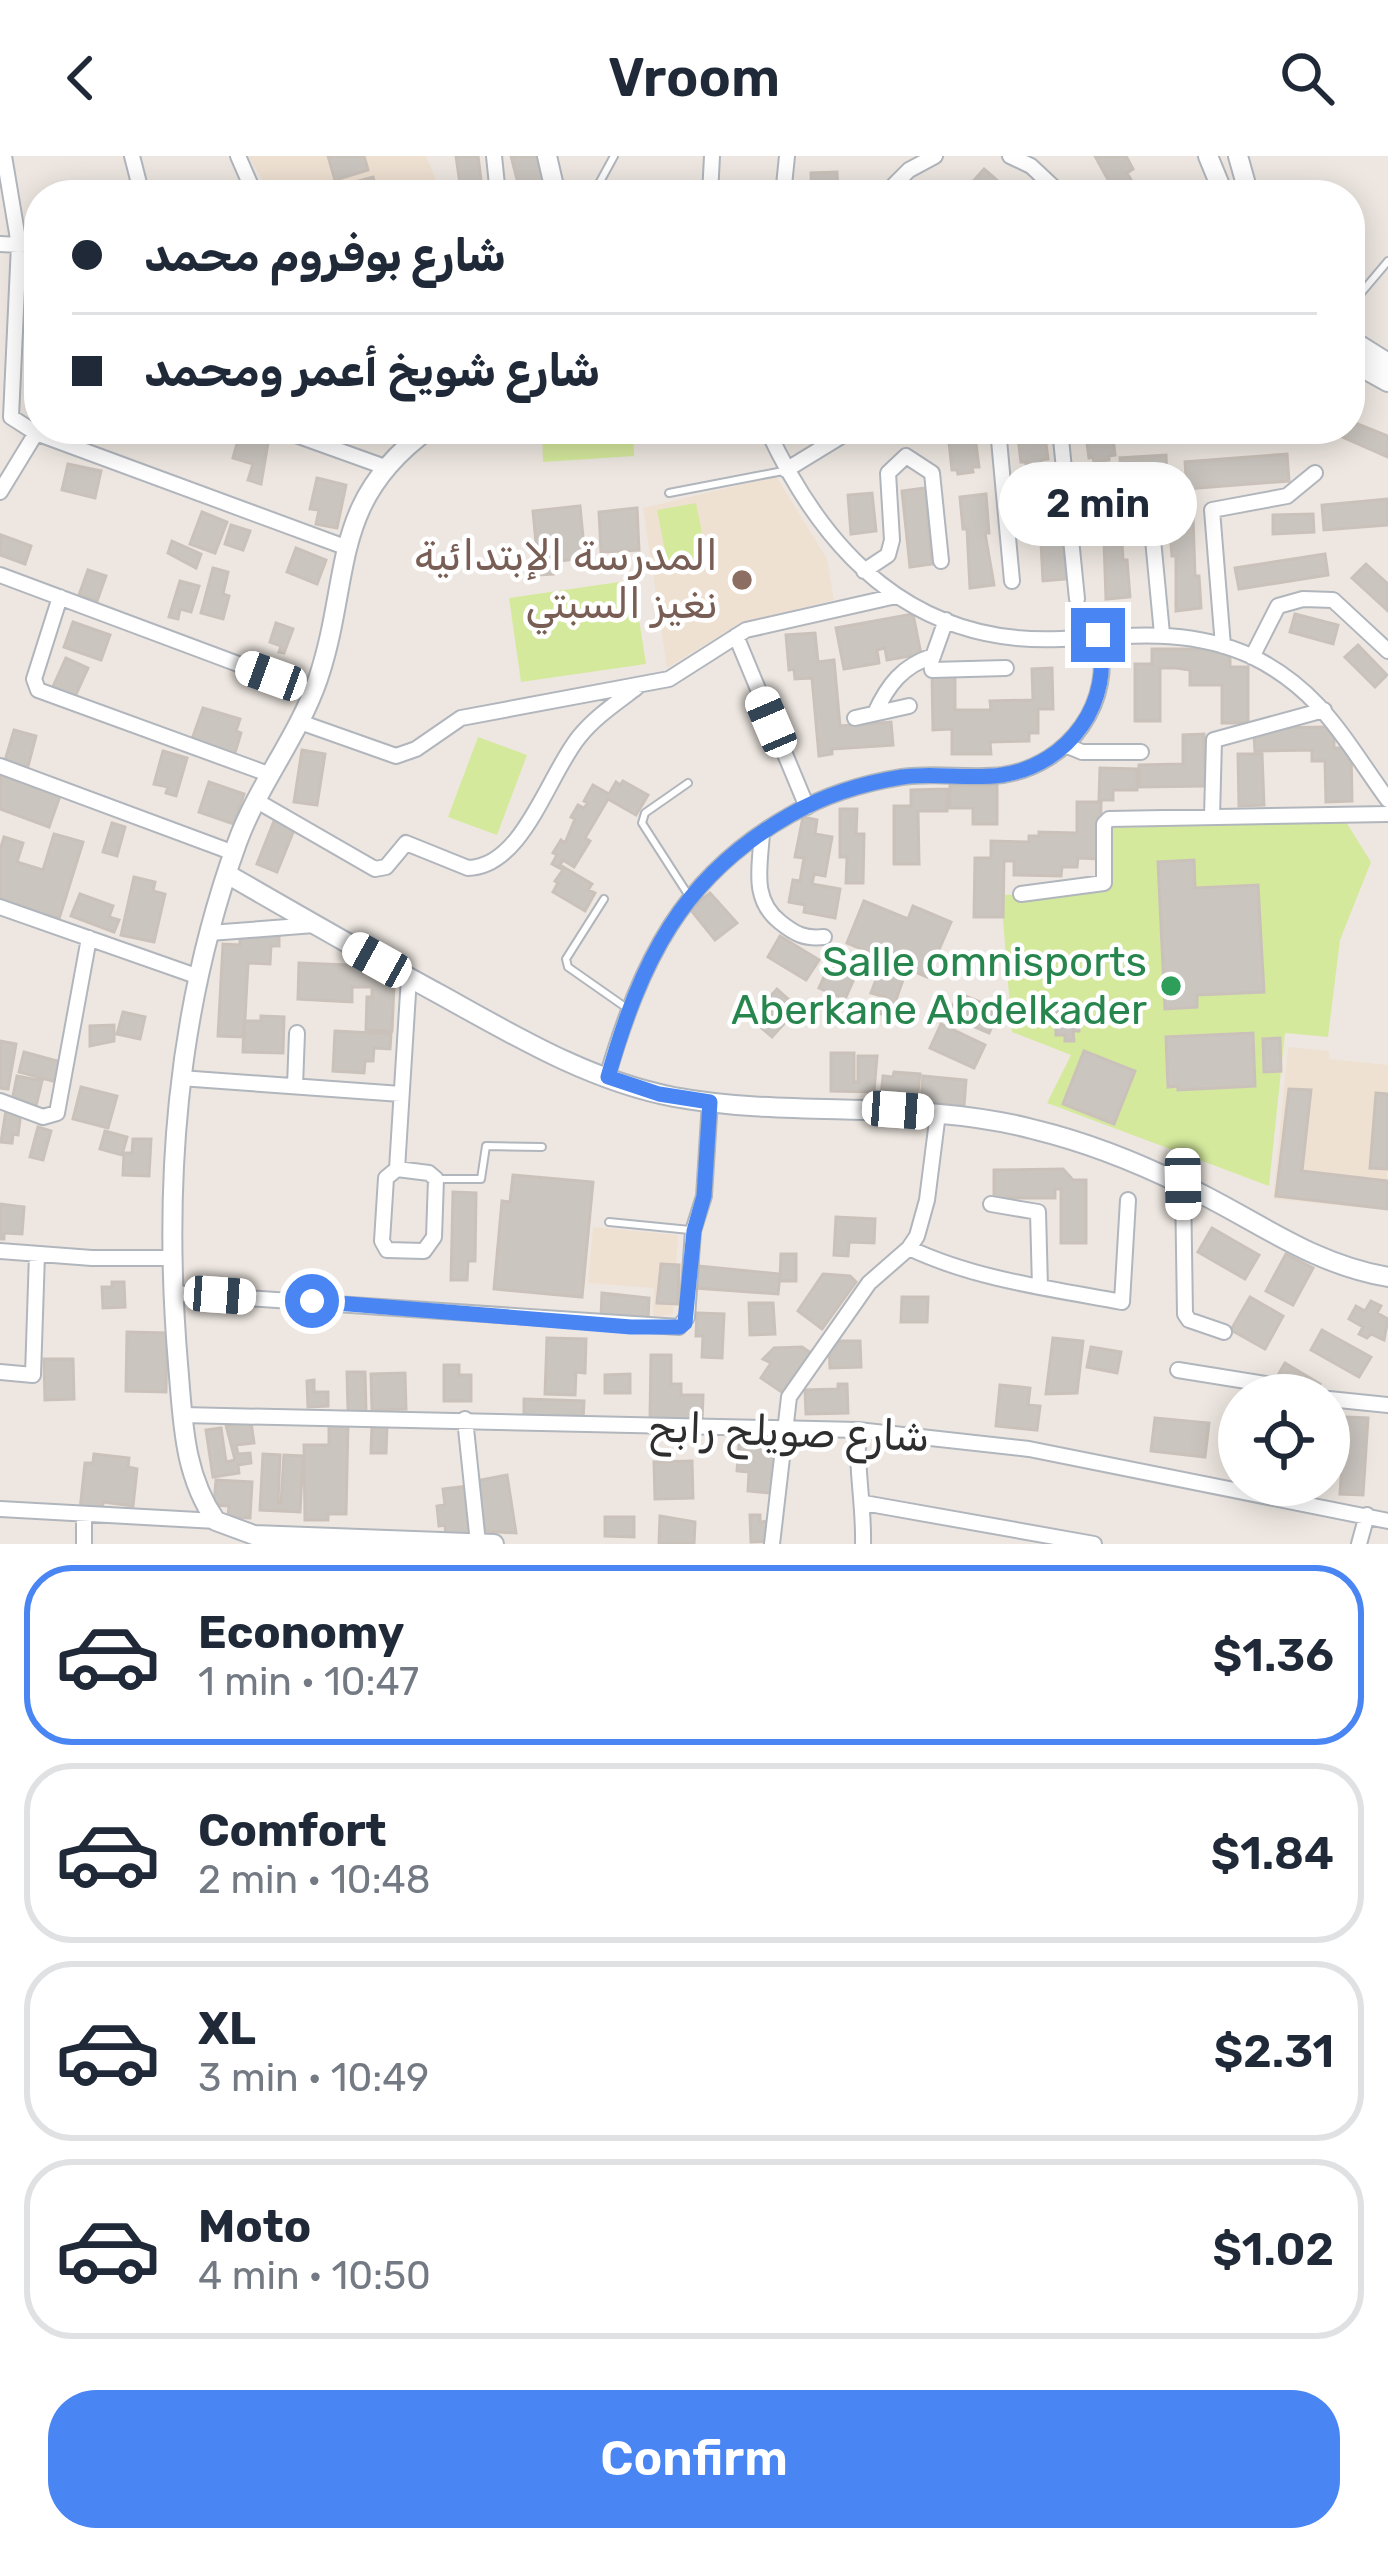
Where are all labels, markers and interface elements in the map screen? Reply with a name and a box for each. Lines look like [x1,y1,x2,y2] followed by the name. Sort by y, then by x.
[48,45,114,111] icon: back
[1274,45,1340,111] icon: search
[608,46,780,110] text: Vroom
[144,229,506,282] text: شارع بوفروم محمد
[144,344,600,397] text: شارع شويخ أعمر ومحمد
[999,461,1197,545] callout: 2 min
[1046,481,1150,527] text: 2 min
[414,531,718,635] place label: المدرسة الإبتدائية نغيز السبتي
[729,567,755,593] marker: المدرسة الإبتدائية نغيز السبتي
[1071,608,1125,662] route end
[231,647,311,705] car
[740,682,802,762] car
[337,927,417,993] car
[731,937,1147,1035] place label: Salle omnisports Aberkane Abdelkader
[1158,973,1184,999] marker: Salle omnisports Aberkane Abdelkader
[861,1090,935,1130] car
[1164,1148,1202,1220] car
[285,1274,339,1328] route start
[183,1275,257,1315] car
[1218,1374,1350,1506] map controls
[1218,1374,1350,1506] button: locate
[647,1402,930,1466] street label: شارع صويلح رابح
[54,1601,162,1709] icon: car
[198,1606,404,1659] text: Economy
[1213,1629,1334,1682] text: $1.36
[198,1659,419,1705] text: 1 min · 10:47
[54,1799,162,1907] icon: car
[198,1804,387,1857] text: Comfort
[1211,1827,1334,1880] text: $1.84
[198,1857,431,1903] text: 2 min · 10:48
[54,1997,162,2105] icon: car
[198,2002,256,2055] text: XL
[1214,2025,1334,2078] text: $2.31
[198,2055,429,2101] text: 3 min · 10:49
[54,2195,162,2303] icon: car
[198,2200,311,2253] text: Moto
[1212,2223,1334,2276] text: $1.02
[198,2253,431,2299] text: 4 min · 10:50
[48,2390,1340,2528] button: Confirm

